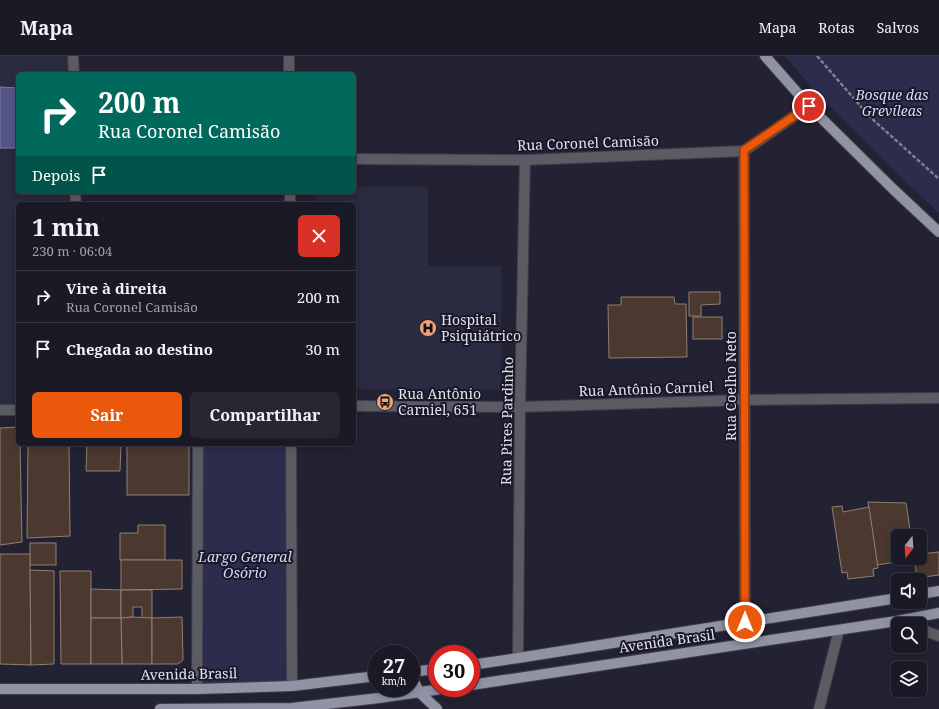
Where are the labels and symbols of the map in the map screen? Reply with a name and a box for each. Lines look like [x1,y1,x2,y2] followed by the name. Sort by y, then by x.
[854,85,929,120] park label: Bosque das Grevíleas
[792,89,826,123] pin
[517,131,659,154] street label: Rua Coronel Camisão
[441,310,521,345] place label: Hospital Psiquiátrico
[418,318,438,338] hospital icon: Hospital Psiquiátrico
[721,331,740,441] street label: Rua Coelho Neto
[496,357,517,485] street label: Rua Pires Pardinho
[578,377,714,400] street label: Rua Antônio Carniel
[398,384,481,419] place label: Rua Antônio Carniel, 651
[375,392,395,412] bus stop icon: Rua Antônio Carniel, 651
[891,529,927,565] north arrow
[197,547,292,582] park label: Largo General Osório
[724,601,766,643] position arrow
[618,624,717,657] street label: Avenida Brasil
[428,645,480,697] speed limit sign: 30
[140,663,238,684] street label: Avenida Brasil

